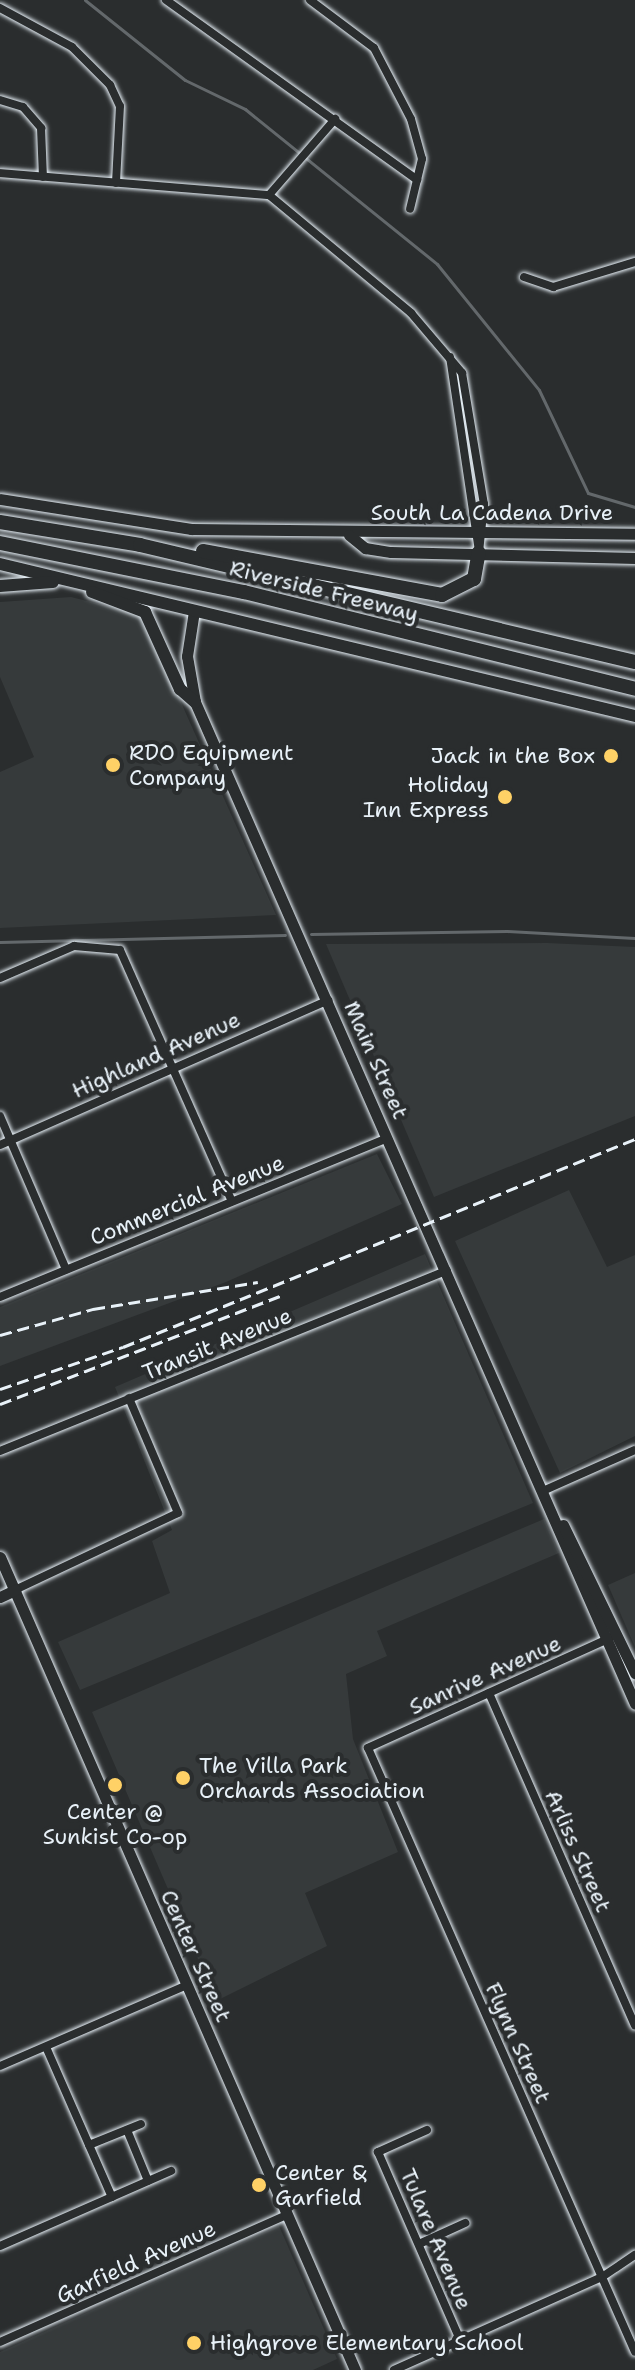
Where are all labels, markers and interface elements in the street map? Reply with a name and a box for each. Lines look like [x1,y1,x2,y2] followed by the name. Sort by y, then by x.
[371,500,613,526] street label: South La Cadena Drive
[227,555,421,627] street label: Riverside Freeway
[129,739,294,790] place label: RDO Equipment Company
[431,743,595,769] place label: Jack in the Box
[602,747,620,765] marker: Jack in the Box
[104,756,122,774] marker: RDO Equipment Company
[363,771,489,822] place label: Holiday Inn Express
[496,788,514,806] marker: Holiday Inn Express
[338,997,414,1123] street label: Main Street
[68,1006,244,1104] street label: Highland Avenue
[86,1149,288,1251] street label: Commercial Avenue
[138,1302,296,1386] street label: Transit Avenue
[405,1630,565,1720] street label: Sanrive Avenue
[199,1752,425,1804] place label: The Villa Park Orchards Association
[174,1769,192,1787] marker: The Villa Park Orchards Association
[106,1776,124,1794] marker: Center @ Sunkist Co-op
[539,1786,617,1916] street label: Arliss Street
[43,1798,187,1850] place label: Center @ Sunkist Co-op
[155,1886,237,2026] street label: Center Street
[480,1978,556,2108] street label: Flynn Street
[275,2159,366,2210] place label: Center & Garfield
[394,2165,478,2313] street label: Tulare Avenue
[250,2176,268,2194] marker: Center & Garfield
[52,2215,220,2309] street label: Garfield Avenue
[210,2330,523,2356] place label: Highgrove Elementary School
[185,2334,203,2352] marker: Highgrove Elementary School

